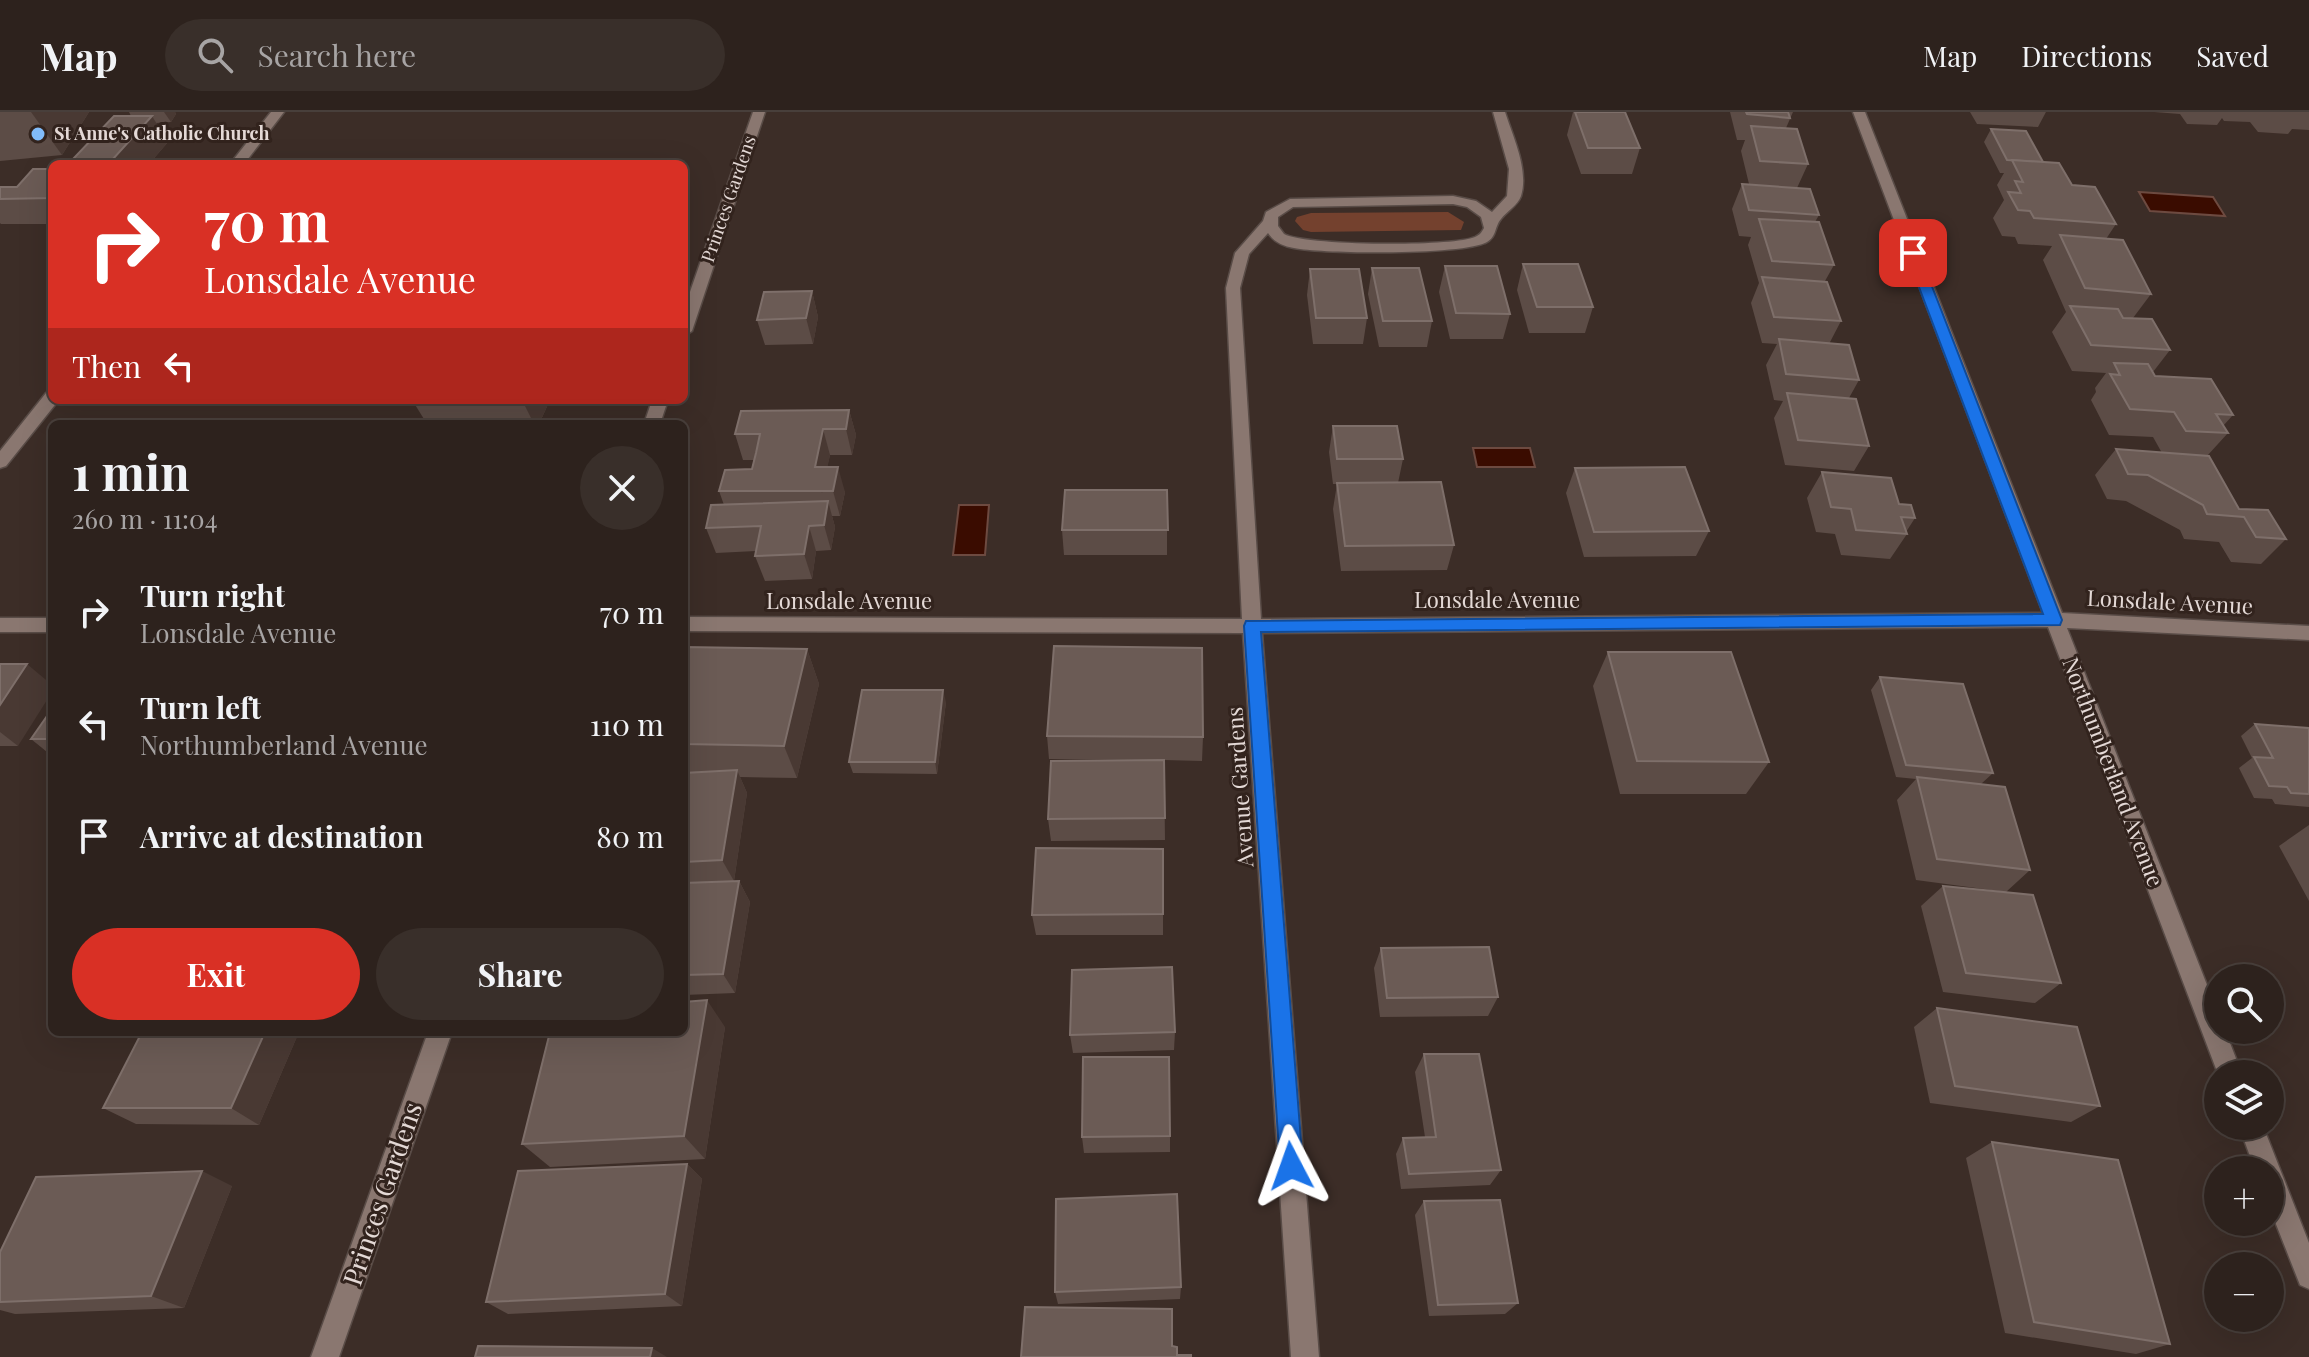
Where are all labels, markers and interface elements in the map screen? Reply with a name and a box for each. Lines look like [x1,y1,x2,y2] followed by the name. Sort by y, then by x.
[165,19,725,91] search box
[40,30,117,81] text: Map
[193,33,237,77] icon: search
[257,35,416,75] text: Search here
[1923,37,1977,74] text: Map
[2021,37,2152,74] text: Directions
[2196,37,2269,74] text: Saved
[54,121,270,145] place label: St Anne's Catholic Church
[29,125,47,143] marker: St Anne's Catholic Church
[695,132,761,265] street label: Princes Gardens
[204,182,329,257] text: 70 m
[72,192,176,296] icon: right
[1879,219,1947,287] pin
[1891,231,1935,275] icon: arrive
[204,254,476,302] text: Lonsdale Avenue
[157,344,201,388] icon: left
[72,346,141,386] text: Then
[72,439,190,503] text: 1 min
[580,446,664,530] button: close
[72,501,217,536] text: 260 m · 11:04
[140,575,285,615] text: Turn right
[2086,582,2254,620] street label: Lonsdale Avenue
[1414,584,1580,614] street label: Lonsdale Avenue
[766,585,932,615] street label: Lonsdale Avenue
[72,590,116,634] icon: right
[600,592,664,632] text: 70 m
[140,615,336,650] text: Lonsdale Avenue
[2056,653,2172,891] street label: Northumberland Avenue
[140,687,261,727] text: Turn left
[72,702,116,746] icon: left
[590,704,664,744] text: 110 m
[1218,706,1260,869] street label: Avenue Gardens
[140,727,428,762] text: Northumberland Avenue
[72,814,116,858] icon: arrive
[140,816,423,856] text: Arrive at destination
[596,816,664,856] text: 80 m
[72,928,360,1020] button: Exit
[376,928,664,1020] button: Share
[2204,964,2284,1332] map controls
[2204,964,2284,1044] button: search
[2204,1060,2284,1140] button: layers
[334,1097,429,1290] street label: Princes Gardens
[1249,1124,1333,1208] position arrow
[2204,1156,2284,1236] button: +
[2204,1252,2284,1332] button: −

